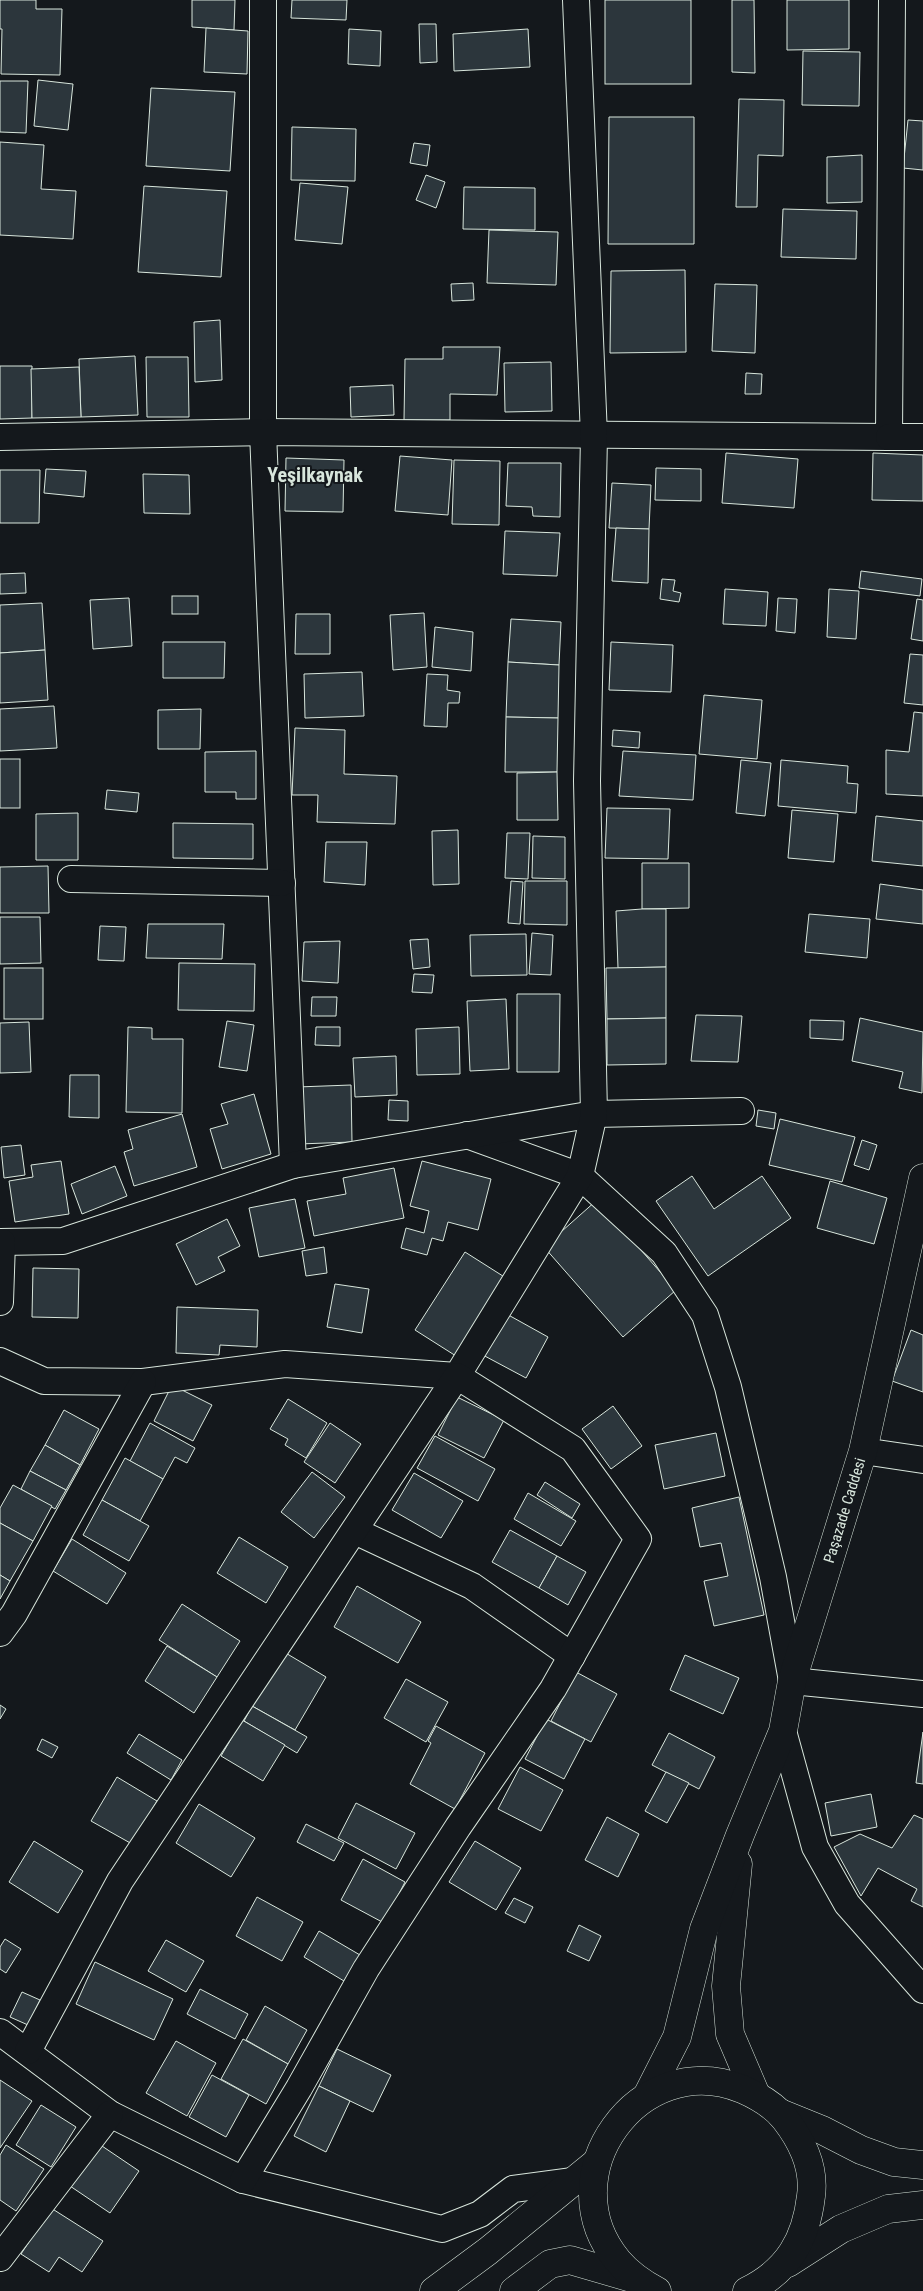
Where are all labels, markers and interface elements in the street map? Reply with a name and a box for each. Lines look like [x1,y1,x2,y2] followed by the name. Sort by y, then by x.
[267,463,363,487] district label: Yeşilkaynak
[820,1456,869,1565] street label: Paşazade Caddesi

